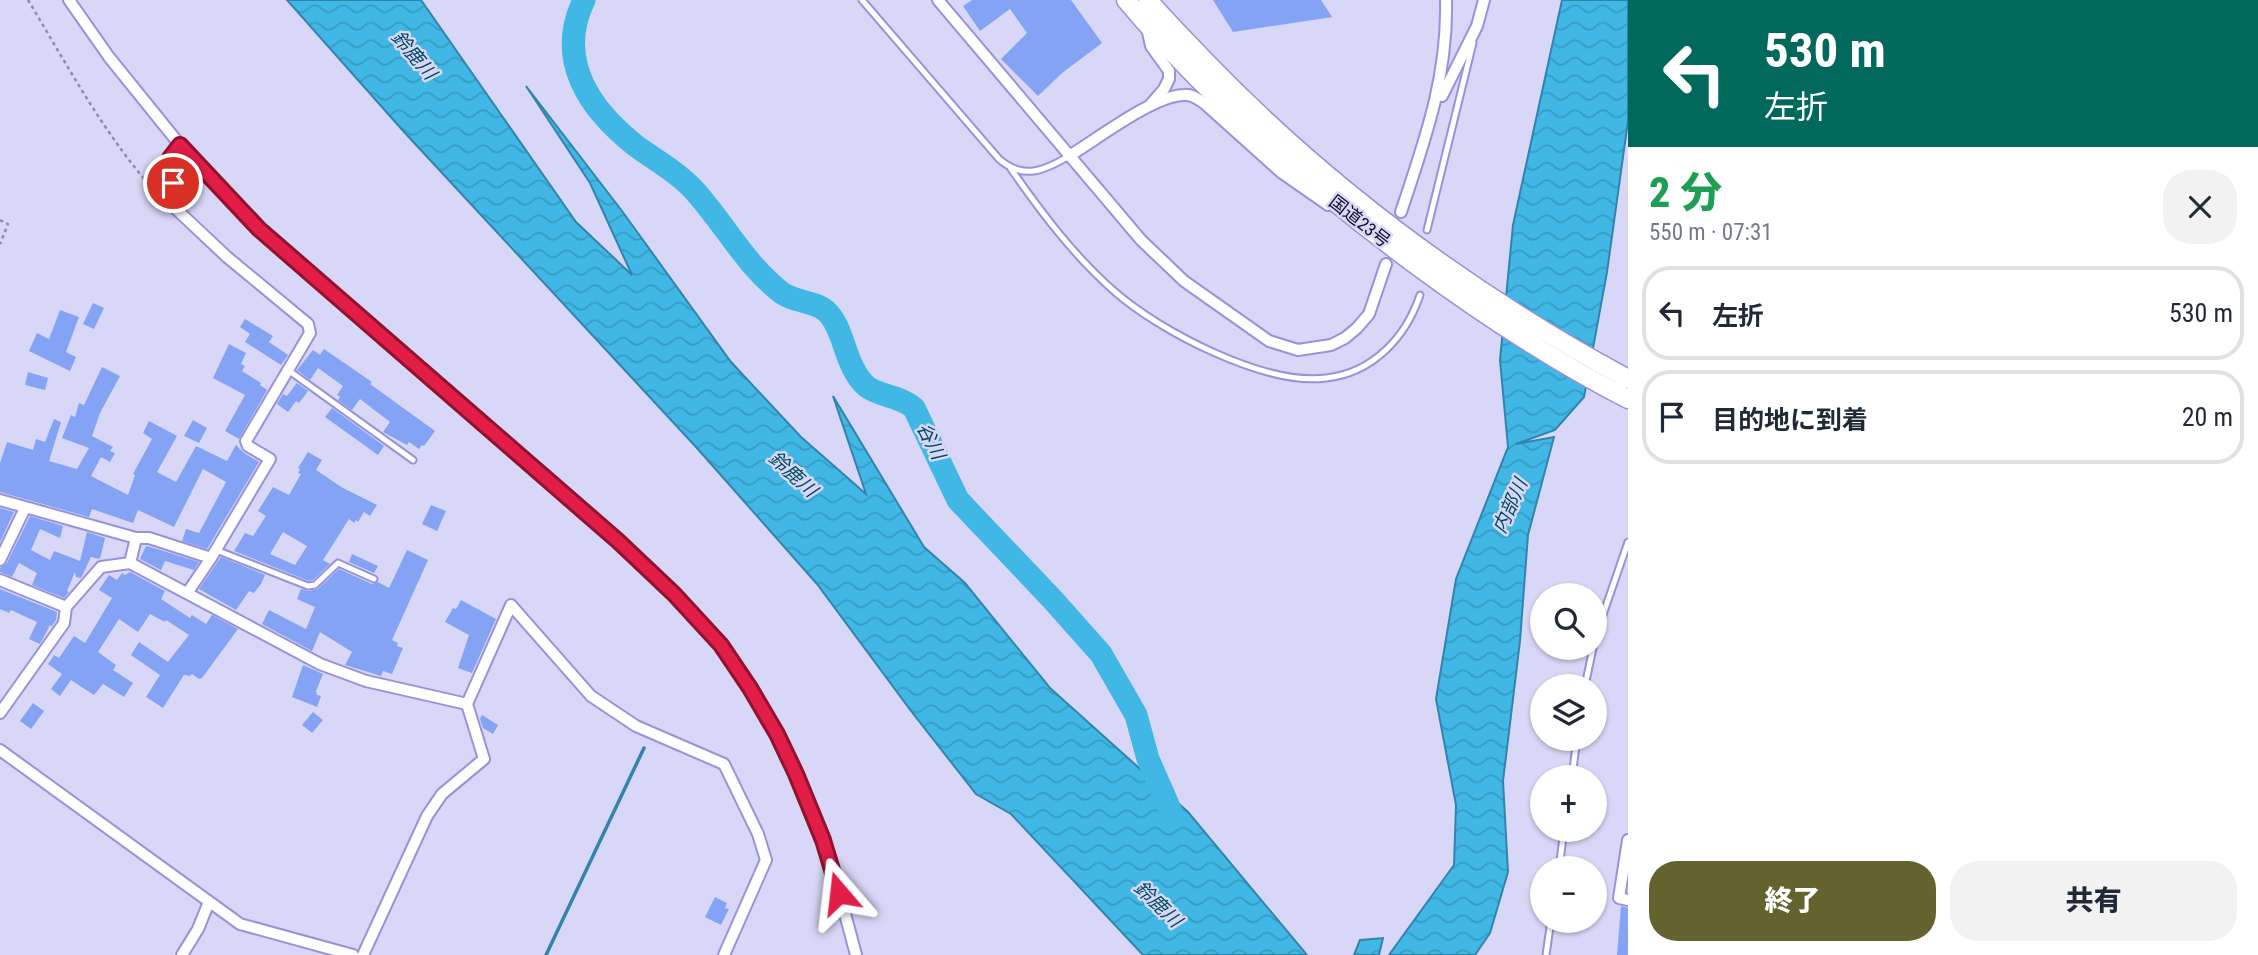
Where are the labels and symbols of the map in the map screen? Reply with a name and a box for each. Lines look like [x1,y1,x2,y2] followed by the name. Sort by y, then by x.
[387,26,443,86] water label: 鈴鹿川
[143,153,203,213] pin
[1325,191,1395,251] street label: 国道23号
[912,419,951,465] water label: 谷川
[764,446,823,503] water label: 鈴鹿川
[1488,473,1533,537] water label: 内部川
[802,856,876,930] position arrow
[1130,876,1188,933] water label: 鈴鹿川

